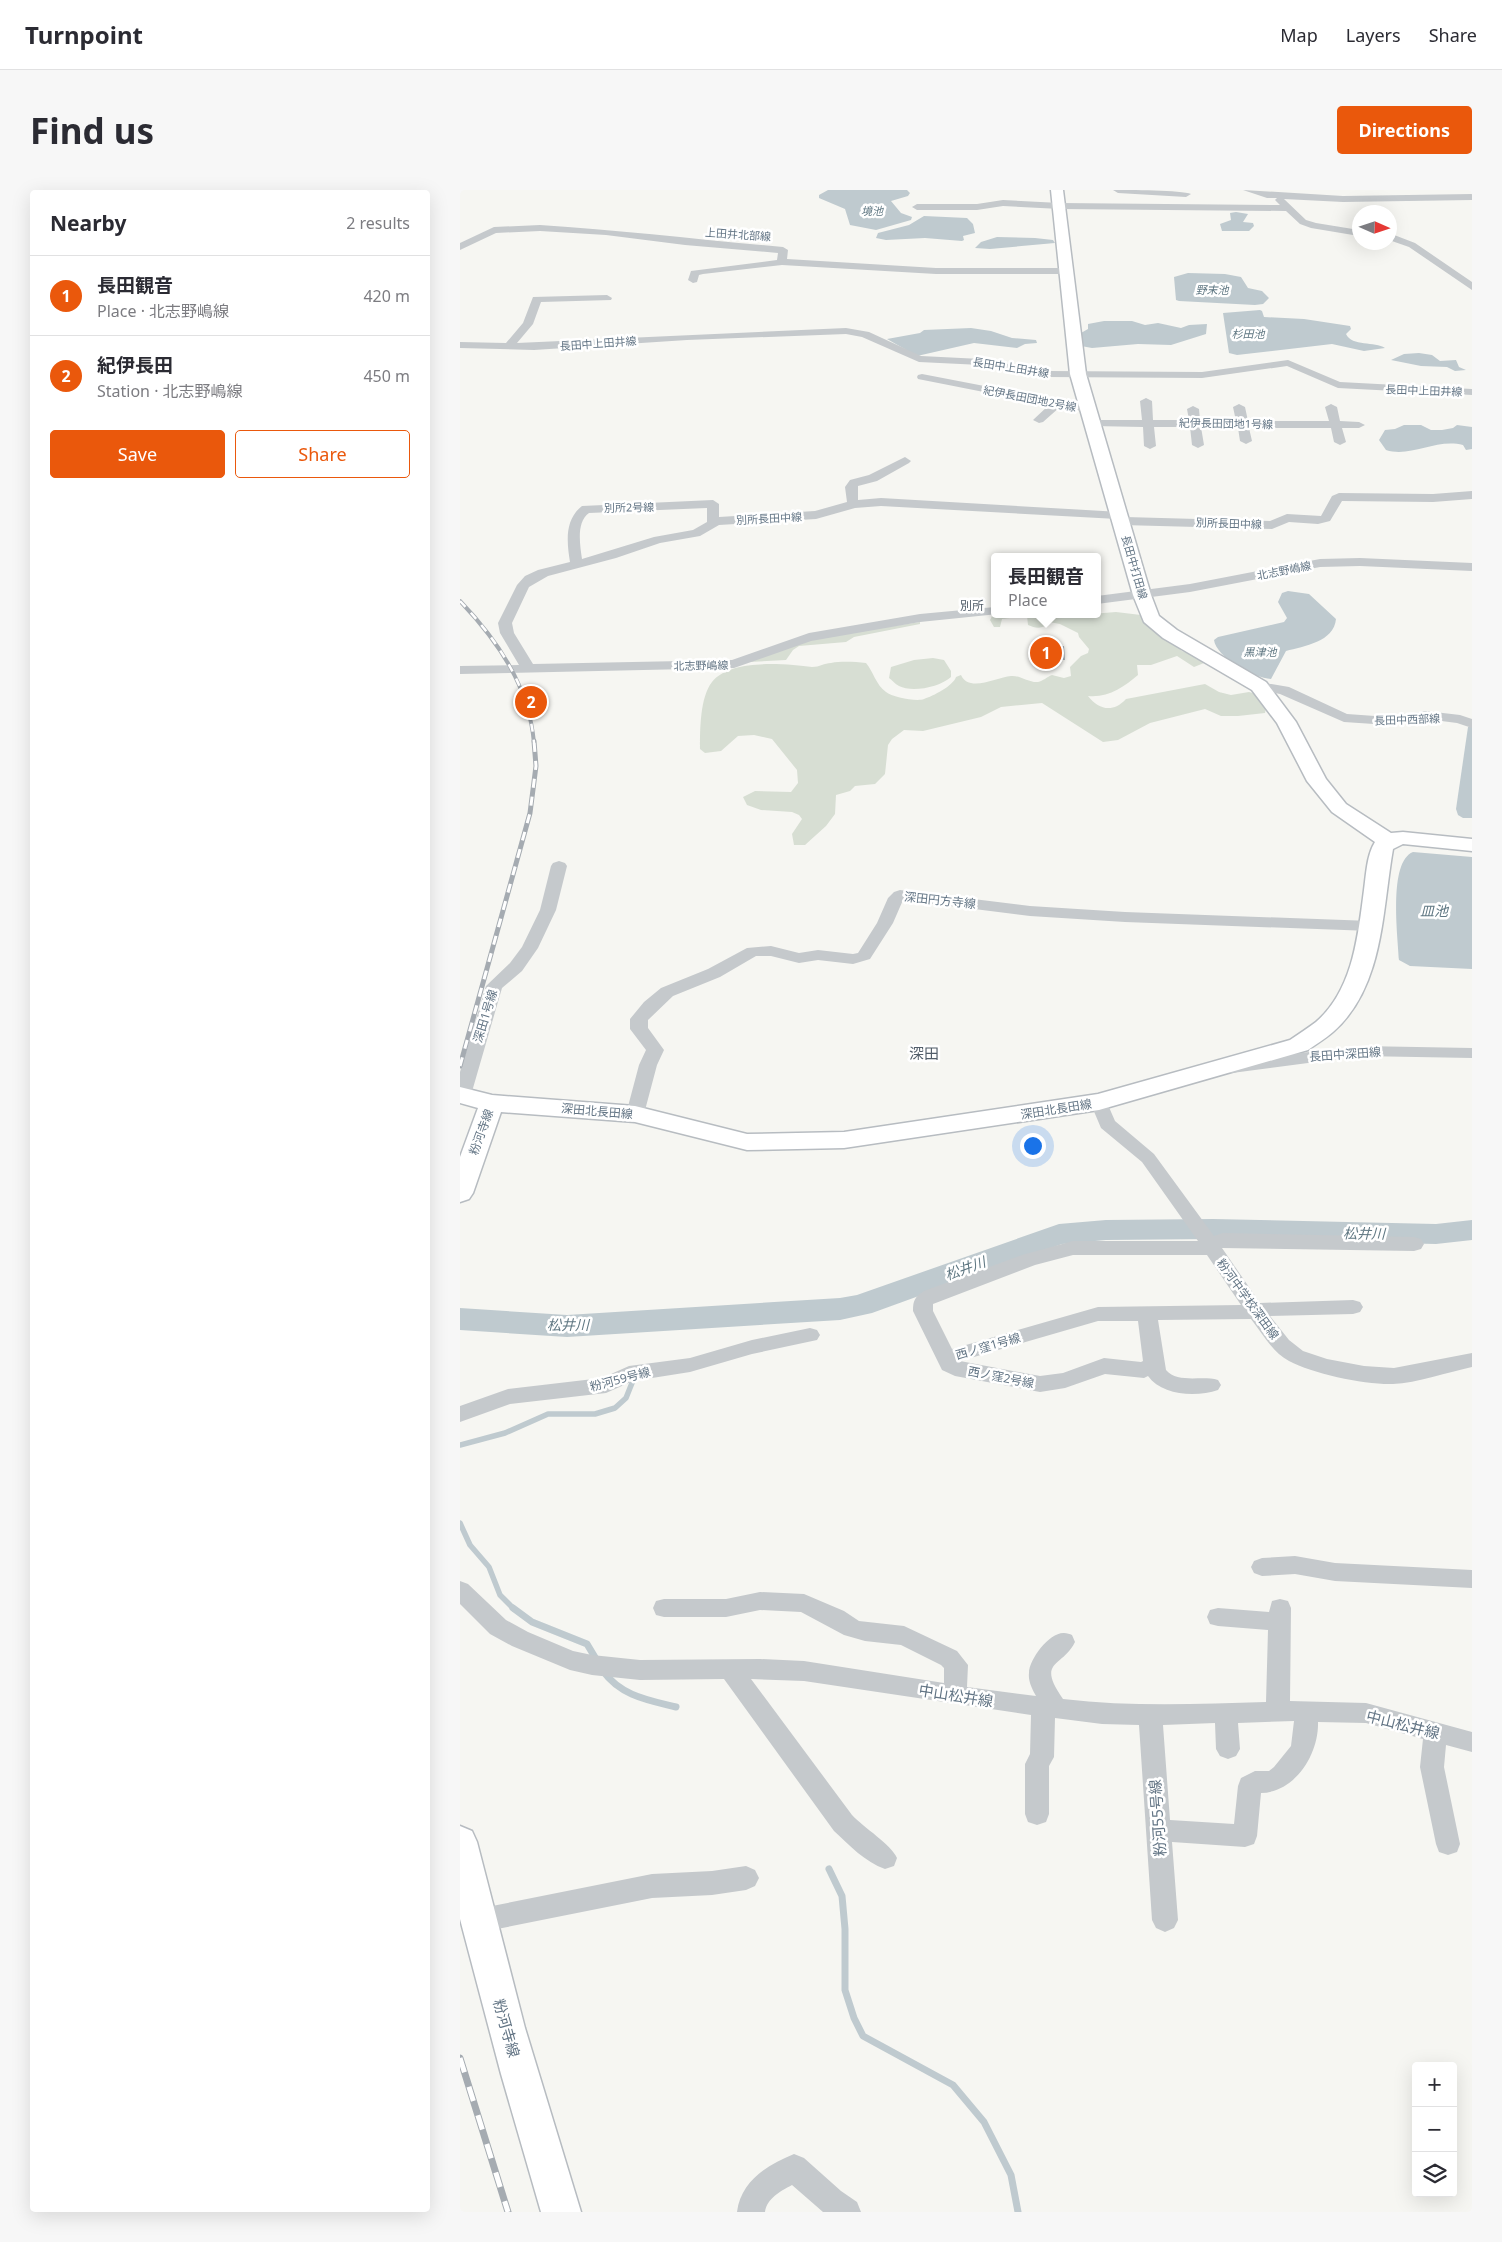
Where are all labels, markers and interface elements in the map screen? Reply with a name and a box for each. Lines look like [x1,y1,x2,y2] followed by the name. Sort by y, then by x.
[25,18,143,51] text: Turnpoint
[1280,23,1318,47] text: Map
[1346,23,1401,47] text: Layers
[1429,23,1477,47] text: Share
[1337,106,1472,154] button: Directions
[30,107,154,154] text: Find us
[861,203,884,218] water label: 境池
[1352,205,1397,250] north arrow
[50,209,126,237] text: Nearby
[346,212,410,234] text: 2 results
[705,224,771,244] street label: 上田井北部線
[97,272,173,298] text: 長田観音
[1196,282,1229,297] water label: 野末池
[61,285,71,307] text: 1
[363,285,410,307] text: 420 m
[97,300,229,322] text: Place · 北志野嶋線
[1232,326,1265,341] water label: 杉田池
[559,333,637,353] street label: 長田中上田井線
[97,352,173,378] text: 紀伊長田
[972,354,1050,380] street label: 長田中上田井線
[61,365,71,387] text: 2
[363,365,410,387] text: 450 m
[97,380,243,402] text: Station · 北志野嶋線
[1385,381,1463,399] street label: 長田中上田井線
[982,382,1078,414] street label: 紀伊長田団地2号線
[1179,415,1273,431] street label: 紀伊長田団地1号線
[50,430,225,478] button: Save
[235,430,410,478] button: Share
[604,499,654,515] street label: 別所2号線
[736,509,802,527] street label: 別所長田中線
[1196,514,1262,532] street label: 別所長田中線
[1119,533,1151,601] street label: 長田中打田線
[991,553,1101,618] popup
[1256,557,1312,583] street label: 北志野嶋線
[1008,563,1084,589] text: 長田観音
[1008,589,1047,611] text: Place
[960,597,984,614] district label: 別所
[1030,634,1062,672] pin: 1
[1244,644,1277,659] water label: 黒津池
[673,657,729,673] street label: 北志野嶋線
[515,683,547,721] pin: 2
[1374,710,1440,728] street label: 長田中西部線
[903,888,977,912] street label: 深田円方寺線
[1420,901,1450,920] water label: 皿池
[469,987,501,1045] street label: 深田1号線
[909,1043,939,1063] district label: 深田
[1308,1043,1382,1065] street label: 長田中深田線
[1019,1095,1093,1123] street label: 深田北長田線
[560,1099,634,1123] street label: 深田北長田線
[465,1107,497,1157] street label: 粉河寺線
[1020,1133,1046,1159] your location
[1343,1223,1387,1243] water label: 松井川
[942,1251,990,1284] water label: 松井川
[1213,1255,1283,1343] street label: 粉河中学校深田線
[547,1315,591,1334] water label: 松井川
[954,1329,1022,1363] street label: 西ノ窪1号線
[967,1362,1035,1392] street label: 西ノ窪2号線
[588,1363,652,1395] street label: 粉河59号線
[917,1679,995,1711] street label: 中山松井線
[1364,1705,1442,1743] street label: 中山松井線
[1144,1779,1170,1857] street label: 粉河55号線
[489,1996,525,2060] street label: 粉河寺線
[1412,2062,1457,2197] map controls
[1412,2062,1457,2107] button: +
[1412,2107,1457,2152] button: −
[1412,2152,1457,2197] button: layers

